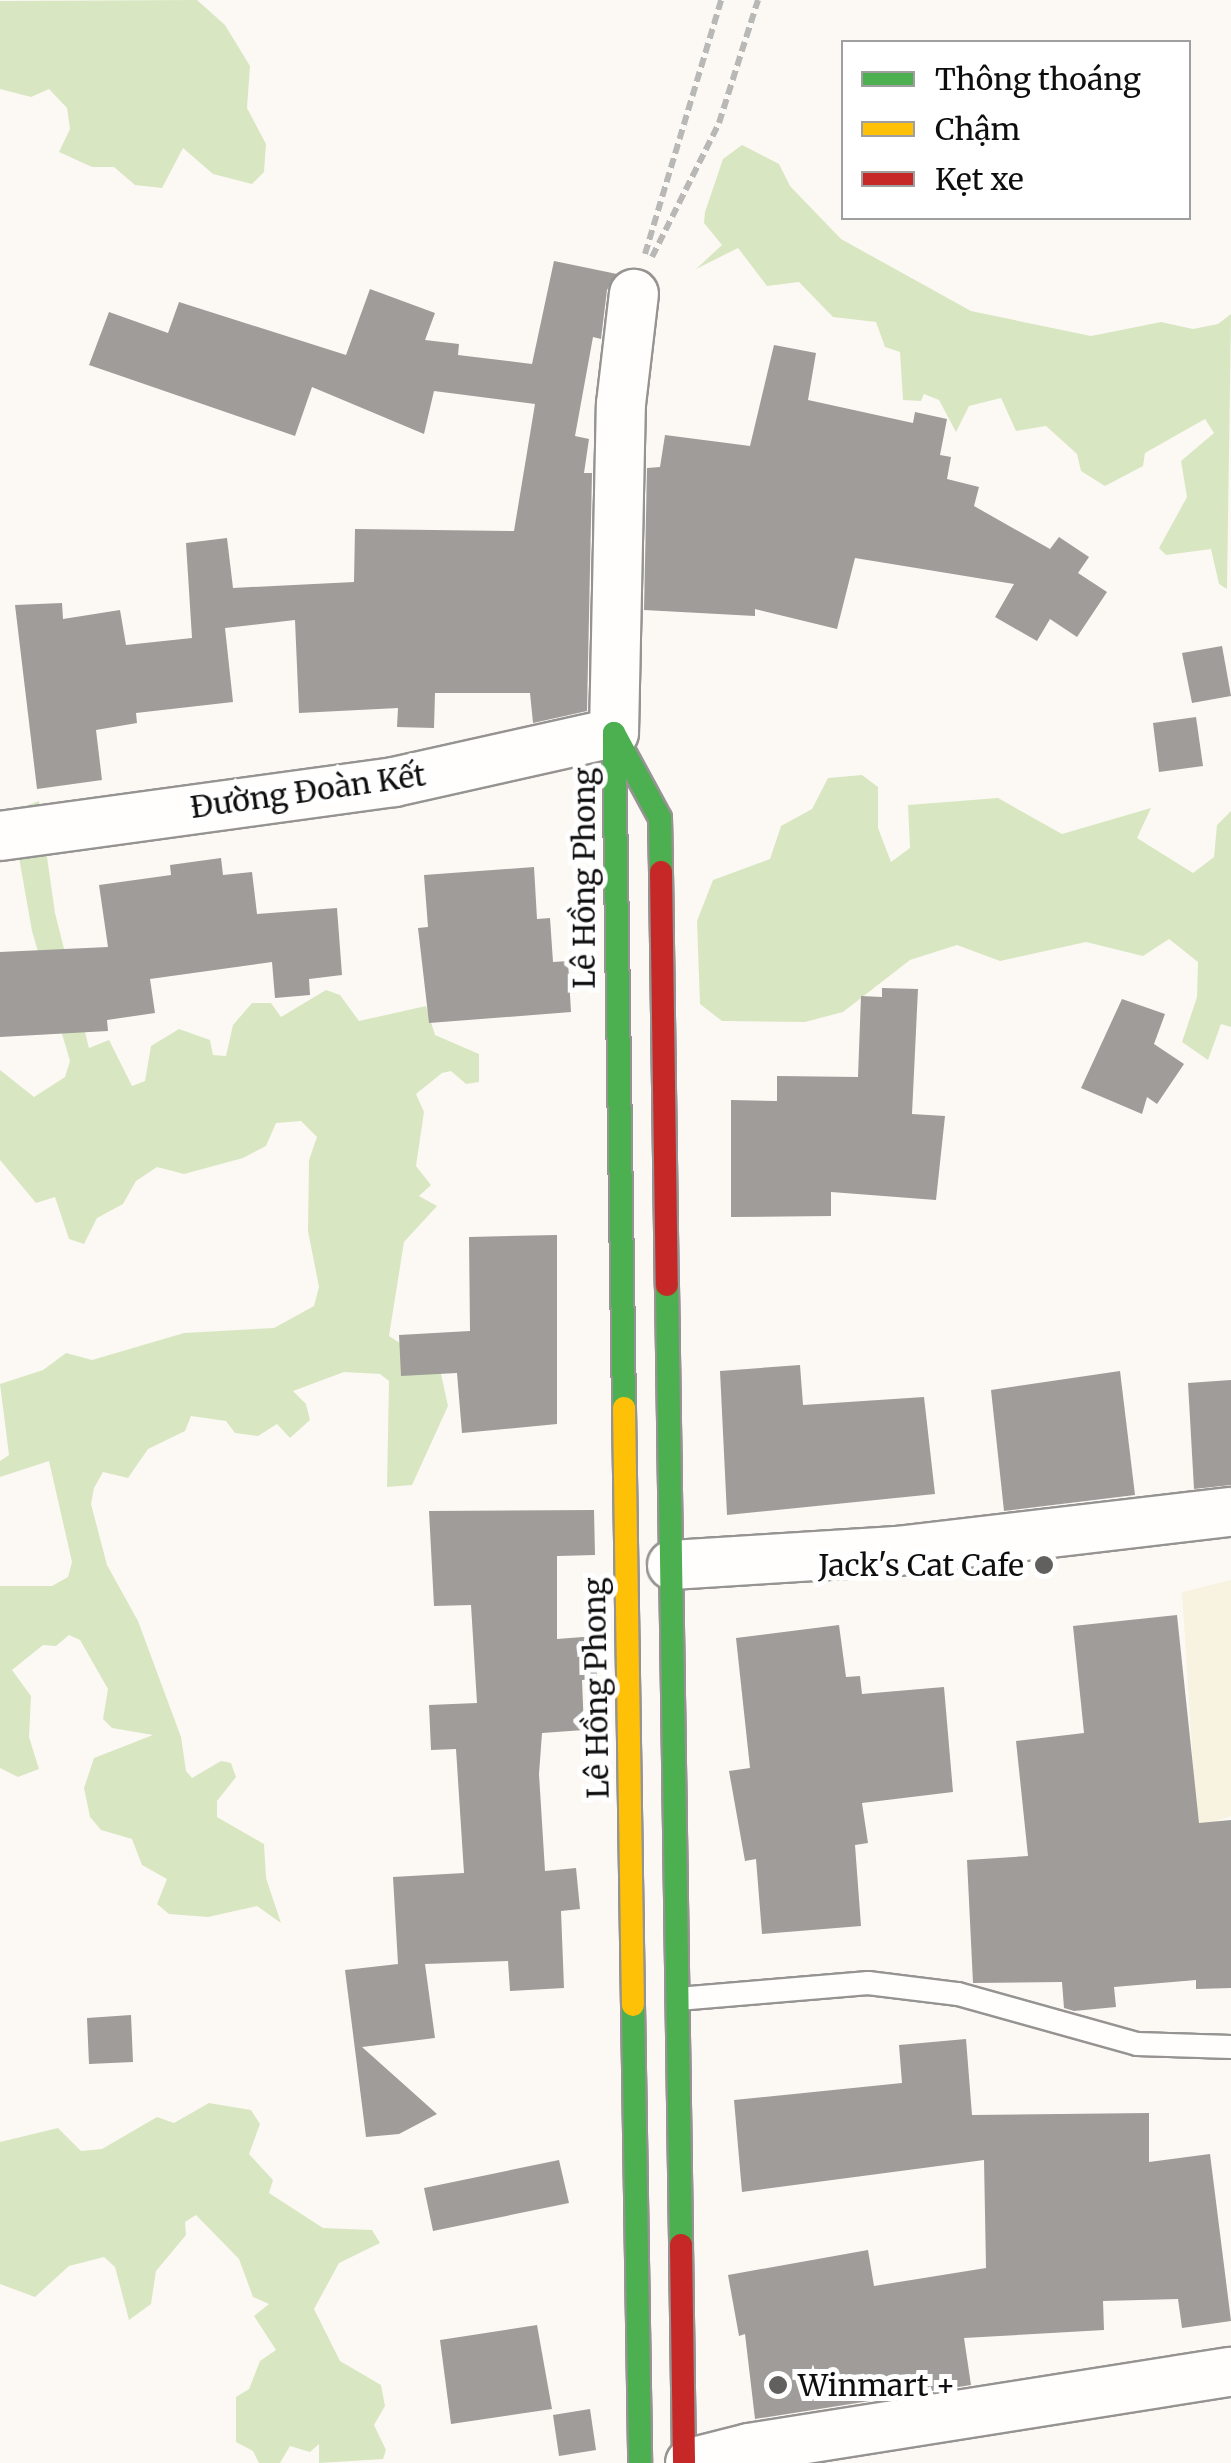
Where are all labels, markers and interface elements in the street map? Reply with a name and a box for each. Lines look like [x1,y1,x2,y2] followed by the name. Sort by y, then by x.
[841,40,1191,220] legend
[935,60,1141,98] text: Thông thoáng
[935,110,1020,148] text: Chậm
[935,160,1024,198] text: Kẹt xe
[188,757,428,825] street label: Đường Đoàn Kết
[566,767,602,989] street label: Lê Hồng Phong
[818,1547,1024,1583] place label: Jack's Cat Cafe
[1033,1554,1055,1576] marker: Jack's Cat Cafe
[576,1577,616,1799] street label: Lê Hồng Phong
[798,2367,956,2403] place label: Winmart +
[767,2374,789,2396] marker: Winmart +

